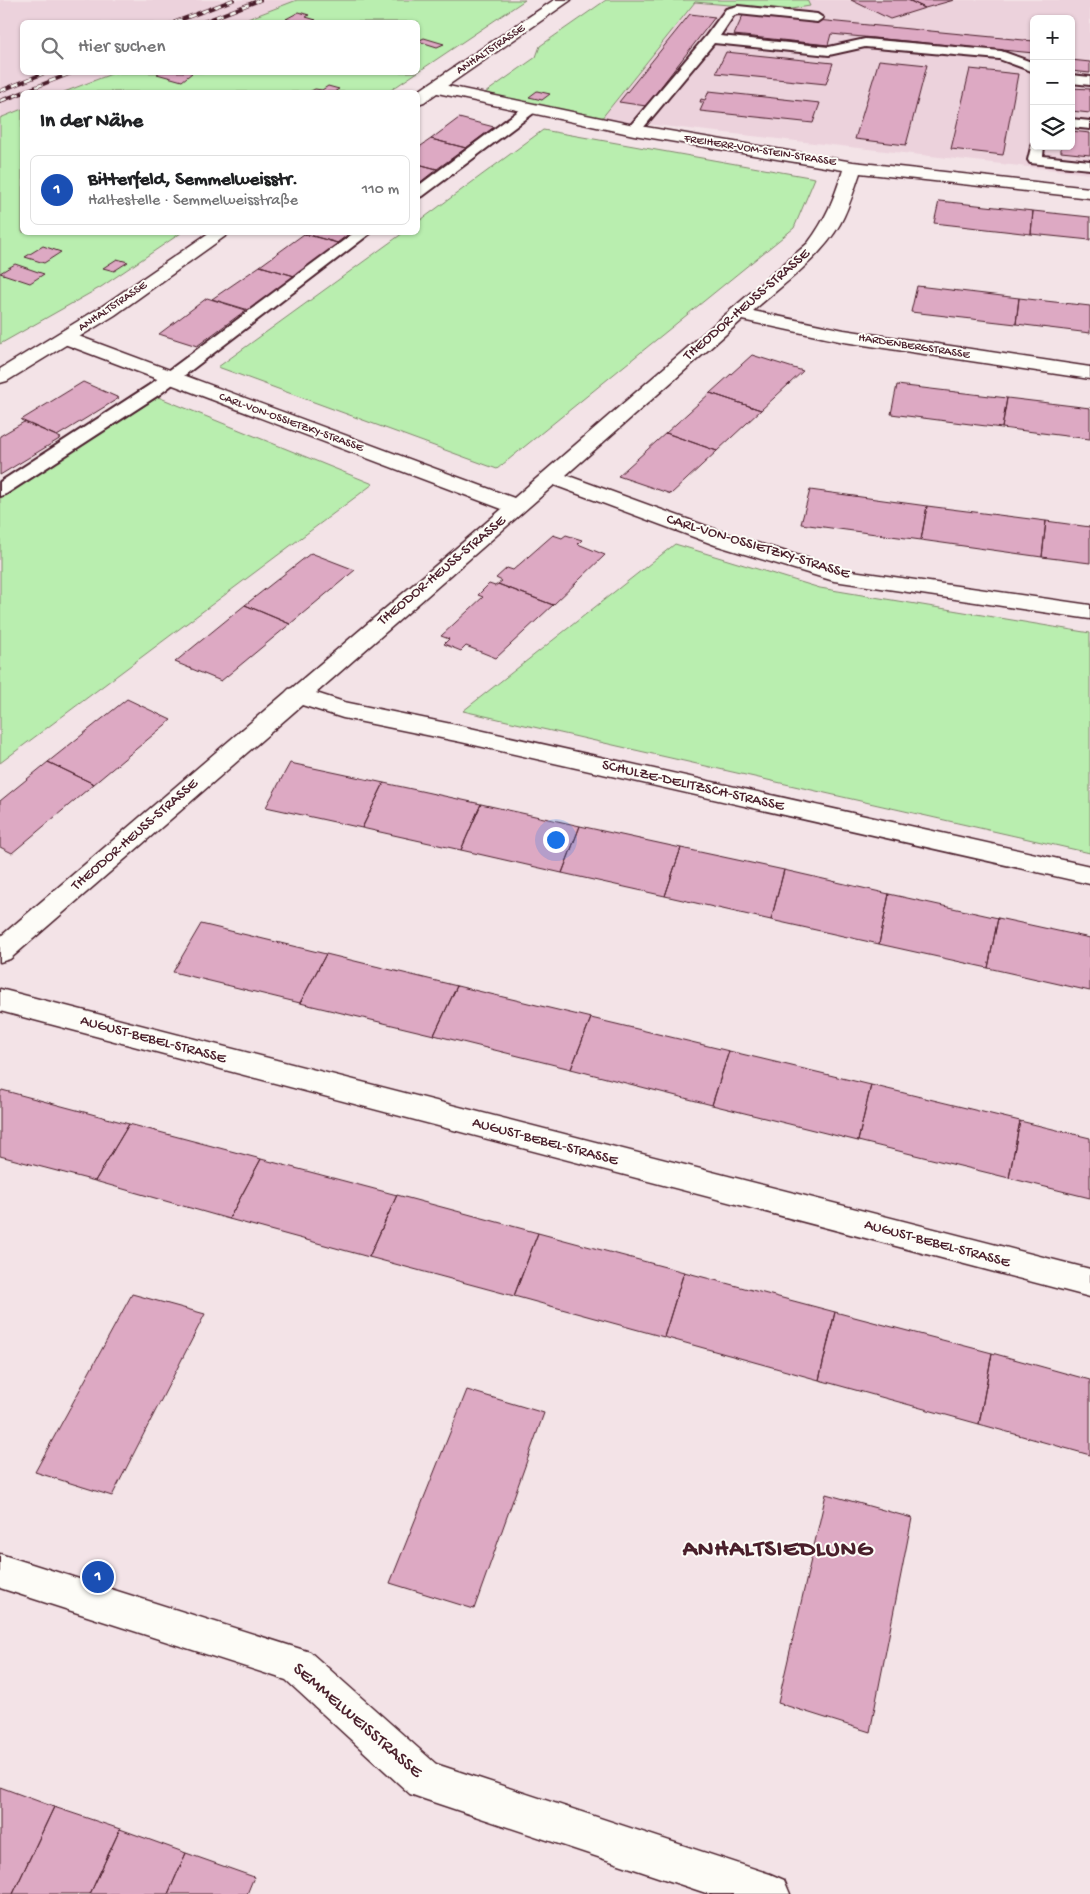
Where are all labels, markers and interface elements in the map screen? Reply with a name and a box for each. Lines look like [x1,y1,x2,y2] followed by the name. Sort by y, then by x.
[1030,15,1075,150] map controls
[1030,15,1075,60] button: +
[20,20,420,75] search box
[454,22,529,78] street label: ANHALTSTRASSE
[38,34,66,62] icon: search
[78,36,165,59] text: Hier suchen
[1030,60,1075,105] button: −
[1030,105,1075,150] button: layers
[40,110,143,135] text: In der Nähe
[682,132,838,170] street label: FREIHERR-VOM-STEIN-STRASSE
[88,169,298,192] text: Bitterfeld, Semmelweisstr.
[54,181,60,200] text: 1
[362,181,399,200] text: 110 m
[88,192,298,211] text: Haltestelle · Semmelweisstraße
[679,245,815,366] street label: THEODOR-HEUSS-STRASSE
[76,279,151,335] street label: ANHALTSTRASSE
[857,331,971,363] street label: HARDENBERGSTRASSE
[217,390,366,456] street label: CARL-VON-OSSIETZKY-STRASSE
[664,510,853,584] street label: CARL-VON-OSSIETZKY-STRASSE
[373,512,510,631] street label: THEODOR-HEUSS-STRASSE
[600,756,786,816] street label: SCHULZE-DELITZSCH-STRASSE
[67,775,203,896] street label: THEODOR-HEUSS-STRASSE
[543,827,569,853] your location
[78,1012,228,1068] street label: AUGUST-BEBEL-STRASSE
[470,1114,620,1170] street label: AUGUST-BEBEL-STRASSE
[862,1216,1012,1272] street label: AUGUST-BEBEL-STRASSE
[682,1536,874,1565] district label: ANHALTSIEDLUNG
[82,1558,114,1596] pin: 1
[288,1659,427,1783] street label: SEMMELWEISSTRASSE

